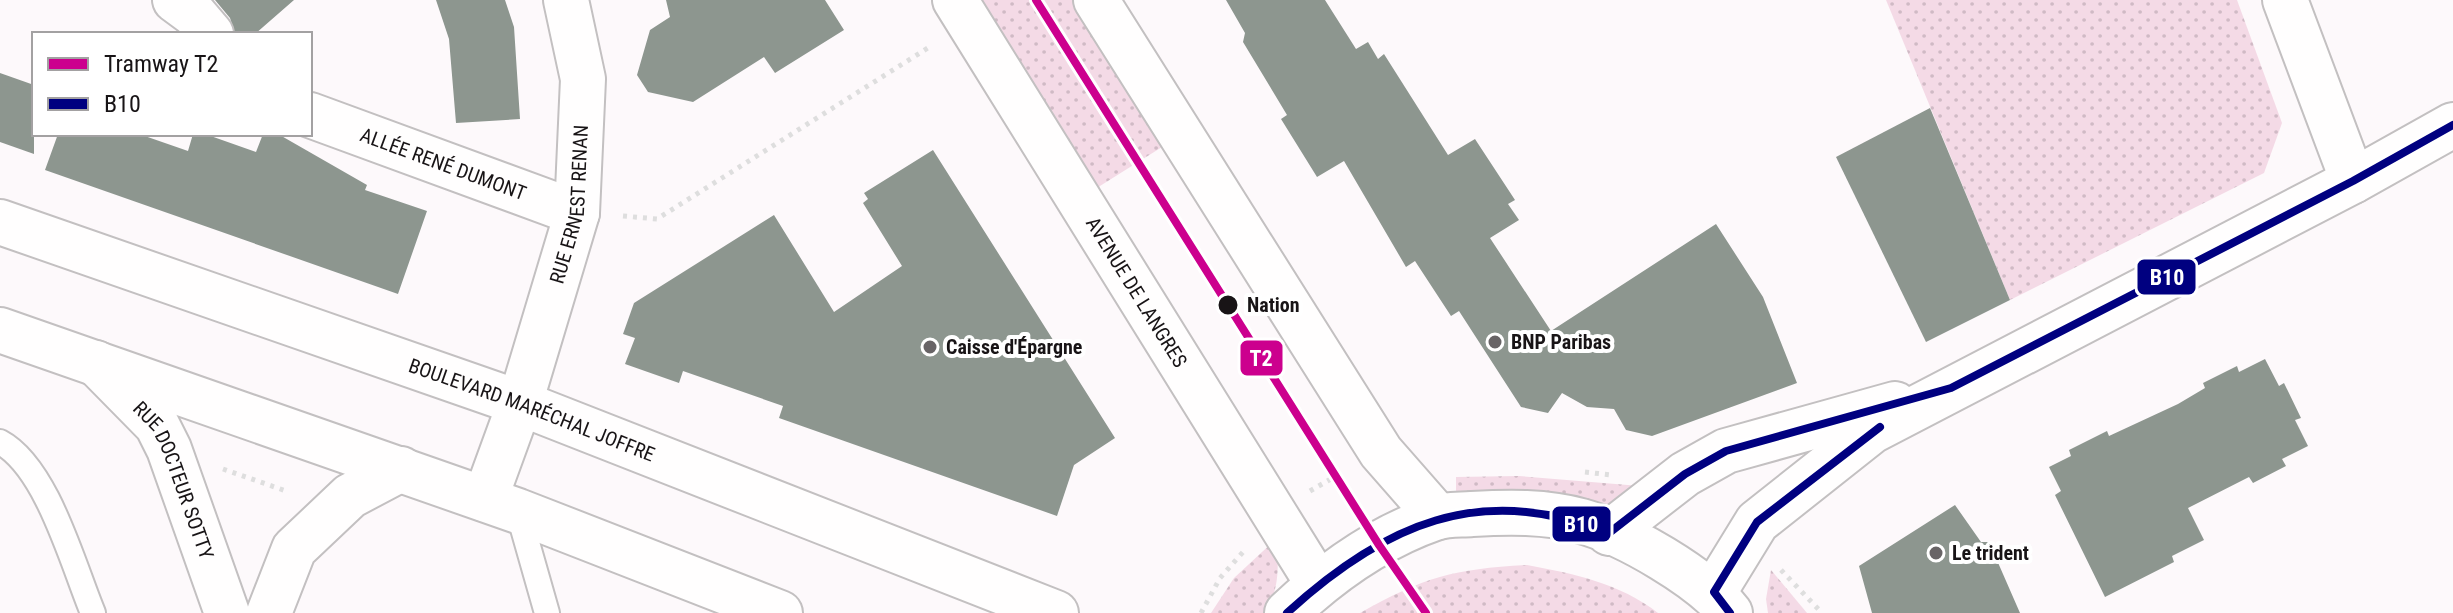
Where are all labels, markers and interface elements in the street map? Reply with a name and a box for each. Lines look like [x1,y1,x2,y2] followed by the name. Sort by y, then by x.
[32,32,312,136] legend
[104,50,218,78] text: Tramway T2
[104,90,141,118] text: B10
[357,123,530,205] street label: ALLÉE RENÉ DUMONT
[545,124,593,286] street label: RUE ERNEST RENAN
[1081,213,1192,372] street label: AVENUE DE LANGRES
[2136,258,2197,296] line badge: B10
[2150,265,2184,290] text: B10
[1216,293,1240,317] marker: Nation
[1247,293,1300,317] place label: Nation
[1511,330,1611,354] place label: BNP Paribas
[1486,333,1504,351] marker: BNP Paribas
[946,335,1082,359] place label: Caisse d'Épargne
[921,338,939,356] marker: Caisse d'Épargne
[1239,339,1284,377] line badge: T2
[1249,346,1273,371] text: T2
[406,353,658,467] street label: BOULEVARD MARÉCHAL JOFFRE
[128,396,219,563] street label: RUE DOCTEUR SOTTY
[1551,505,1612,543] line badge: B10
[1564,512,1598,537] text: B10
[1952,541,2029,565] place label: Le trident
[1927,544,1945,562] marker: Le trident

